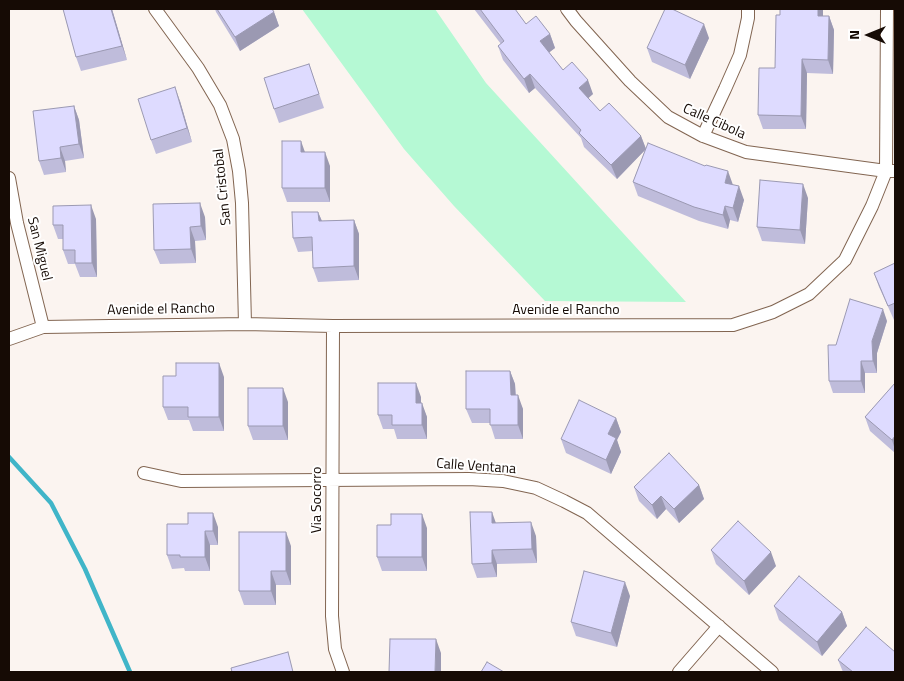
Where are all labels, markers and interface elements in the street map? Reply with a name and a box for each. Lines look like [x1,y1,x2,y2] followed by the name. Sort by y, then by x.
[844,10,894,60] north arrow
[843,30,864,40] text: N
[680,101,748,143] street label: Calle Cibola
[211,148,235,226] street label: San Cristobal
[23,215,55,283] street label: San Miguel
[107,301,215,319] street label: Avenide el Rancho
[512,303,620,319] street label: Avenide el Rancho
[436,456,516,478] street label: Calle Ventana
[310,467,326,533] street label: Via Socorro

